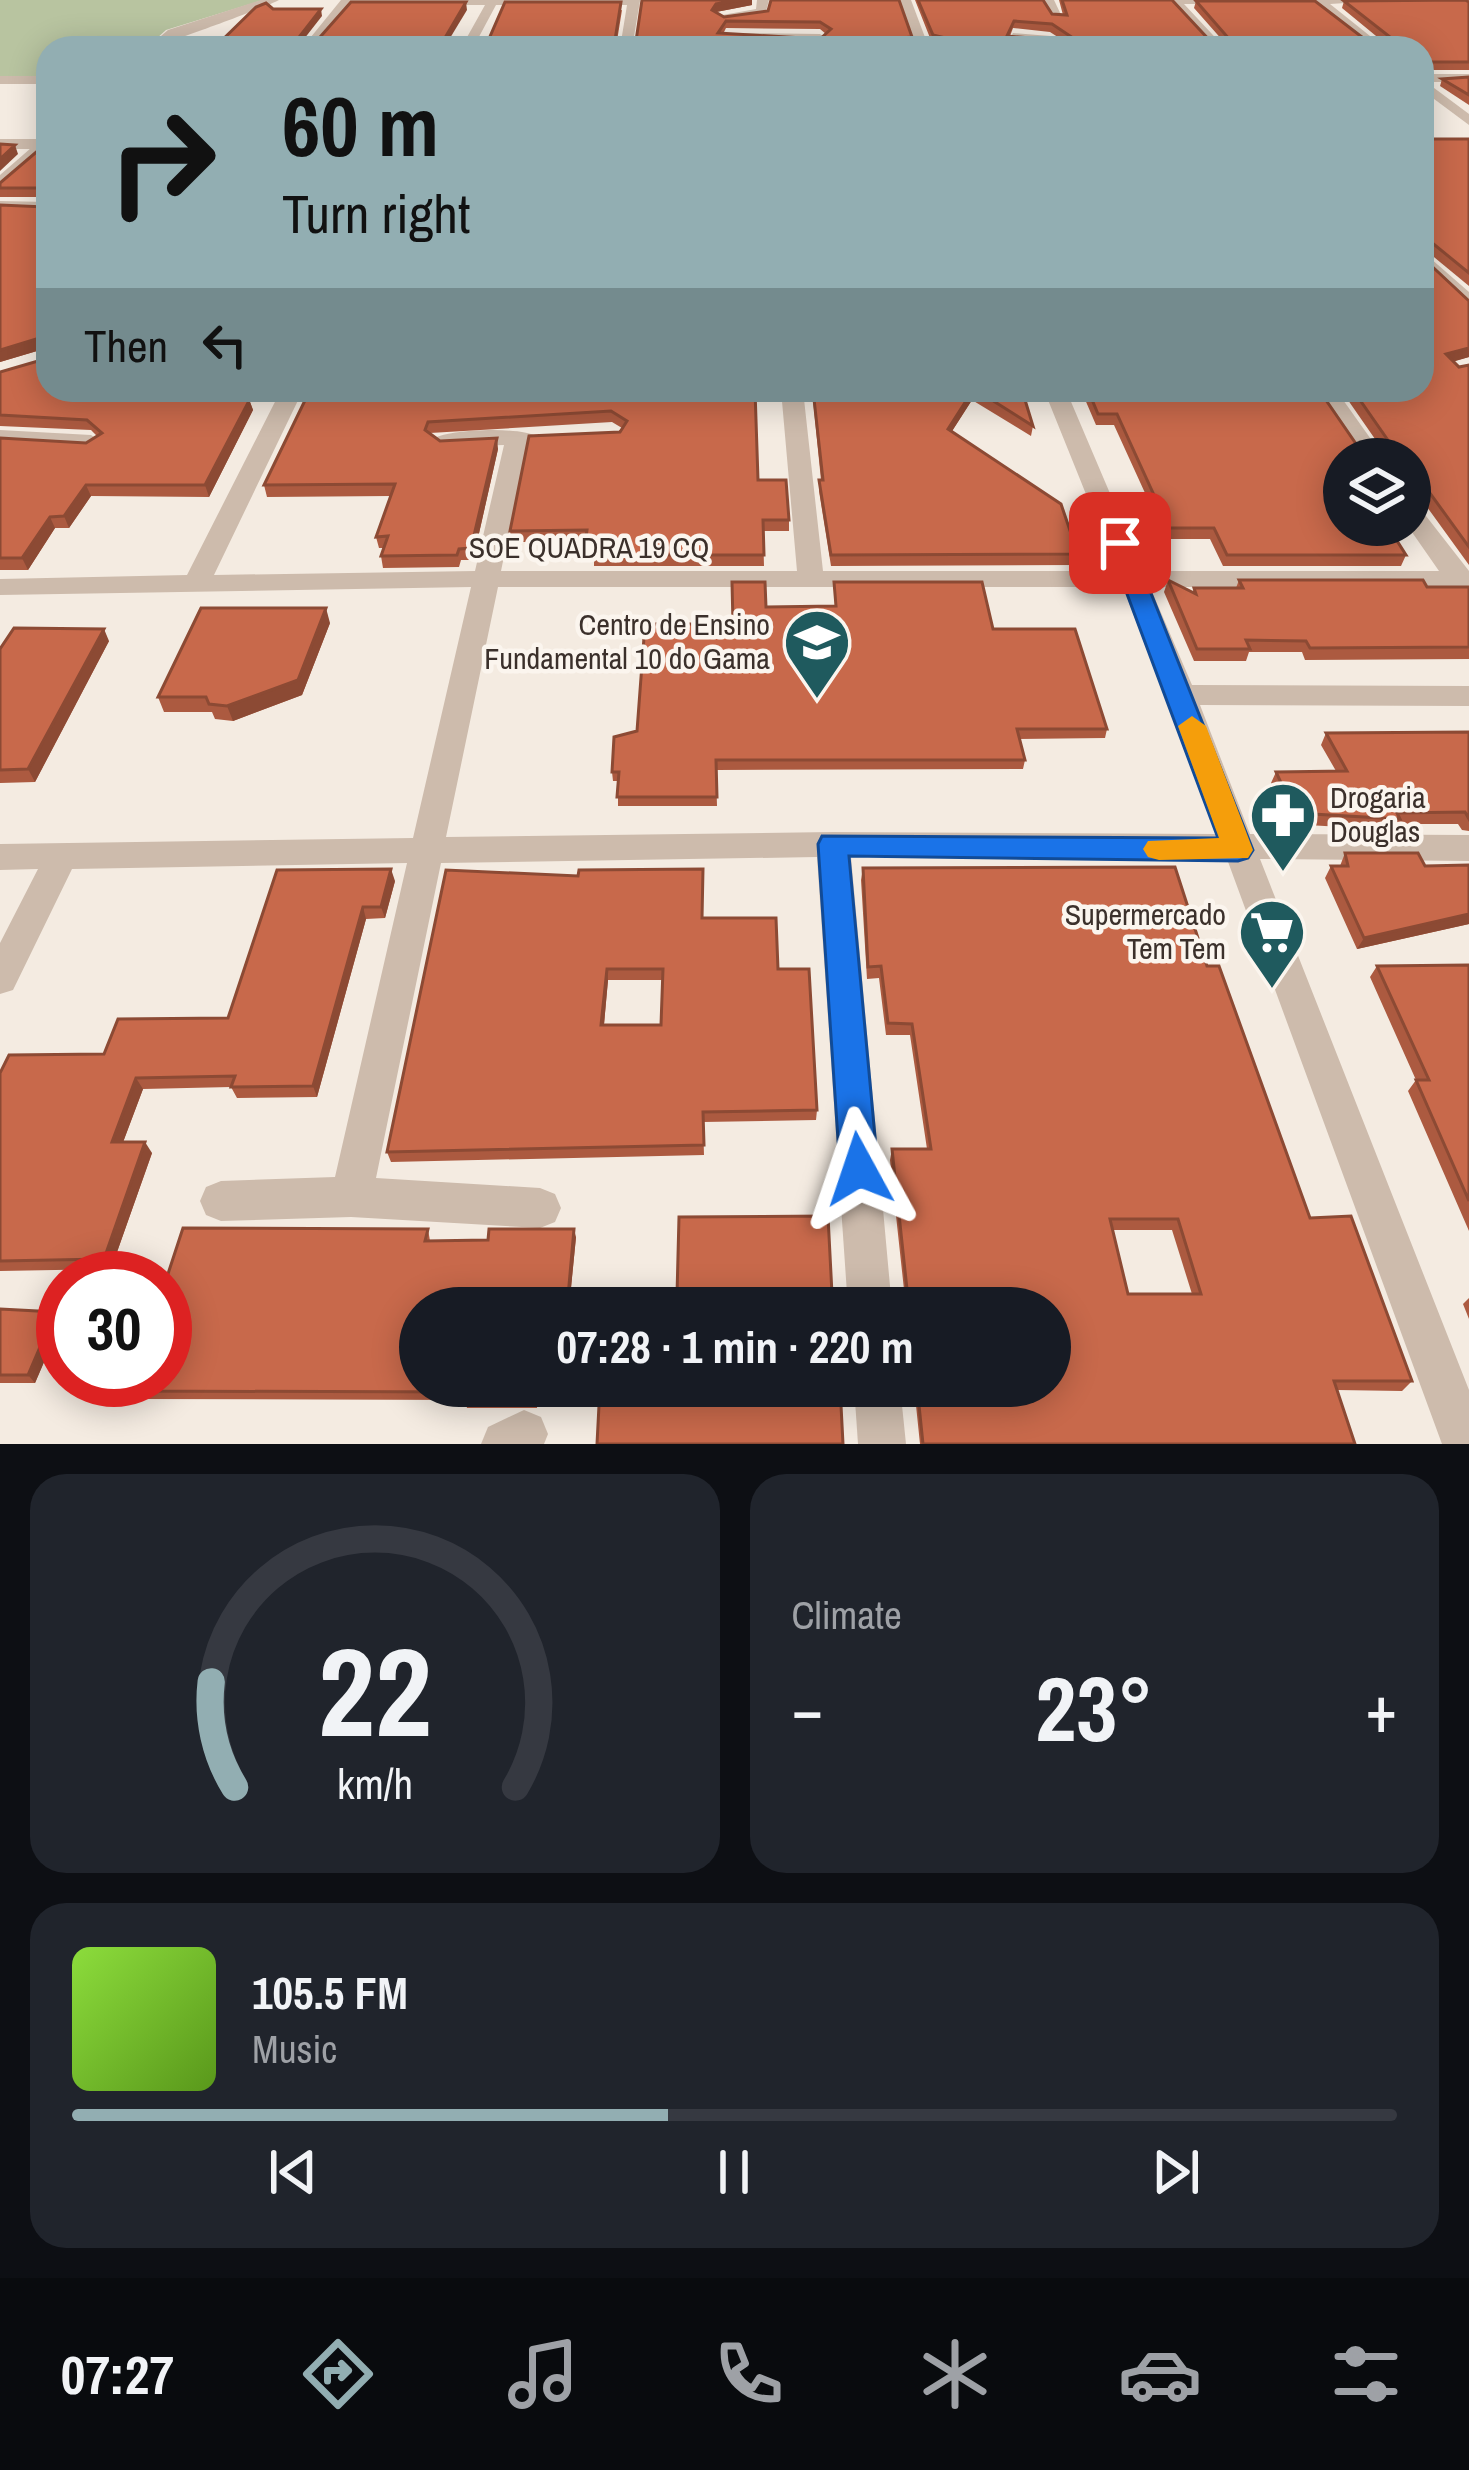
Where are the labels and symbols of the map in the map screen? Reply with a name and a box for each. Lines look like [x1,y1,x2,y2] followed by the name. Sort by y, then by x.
[1069,492,1171,594] pin
[469,527,709,567] street label: SOE QUADRA 19 CQ
[484,604,770,678] place label: Centro de Ensino Fundamental 10 do Gama
[782,607,852,701] school or university icon: Centro de Ensino Fundamental 10 do Gama
[1330,777,1426,851] place label: Drogaria Douglas
[1248,780,1318,874] pharmacy icon: Drogaria Douglas
[1065,894,1226,968] place label: Supermercado Tem Tem
[1237,897,1307,991] supermarket icon: Supermercado Tem Tem
[796,1106,922,1232] position arrow
[36,1251,192,1407] speed limit sign: 30

